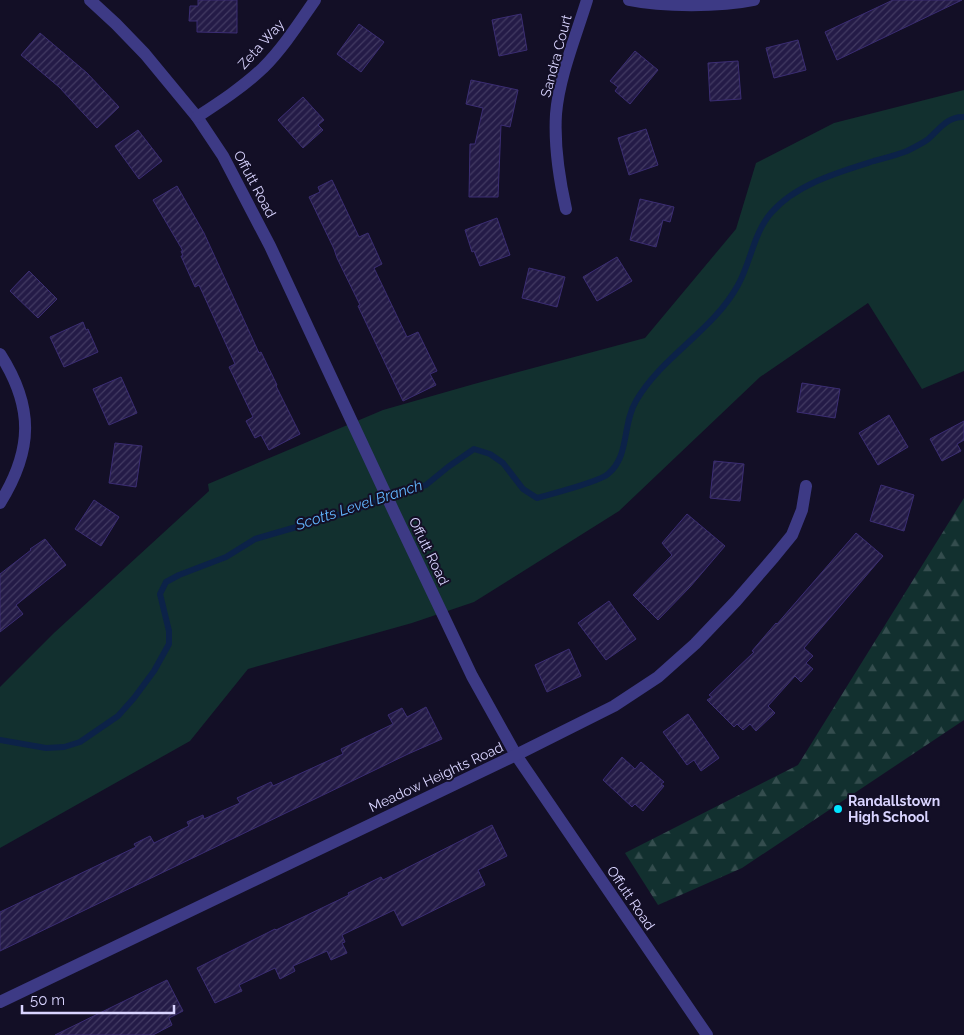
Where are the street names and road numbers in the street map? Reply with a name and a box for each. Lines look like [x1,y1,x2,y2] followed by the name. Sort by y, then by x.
[537,13,575,99] street label: Sandra Court
[235,16,288,72] street label: Zeta Way
[231,148,279,220] street label: Offutt Road
[406,514,452,588] street label: Offutt Road
[366,739,506,815] street label: Meadow Heights Road
[604,863,658,933] street label: Offutt Road

